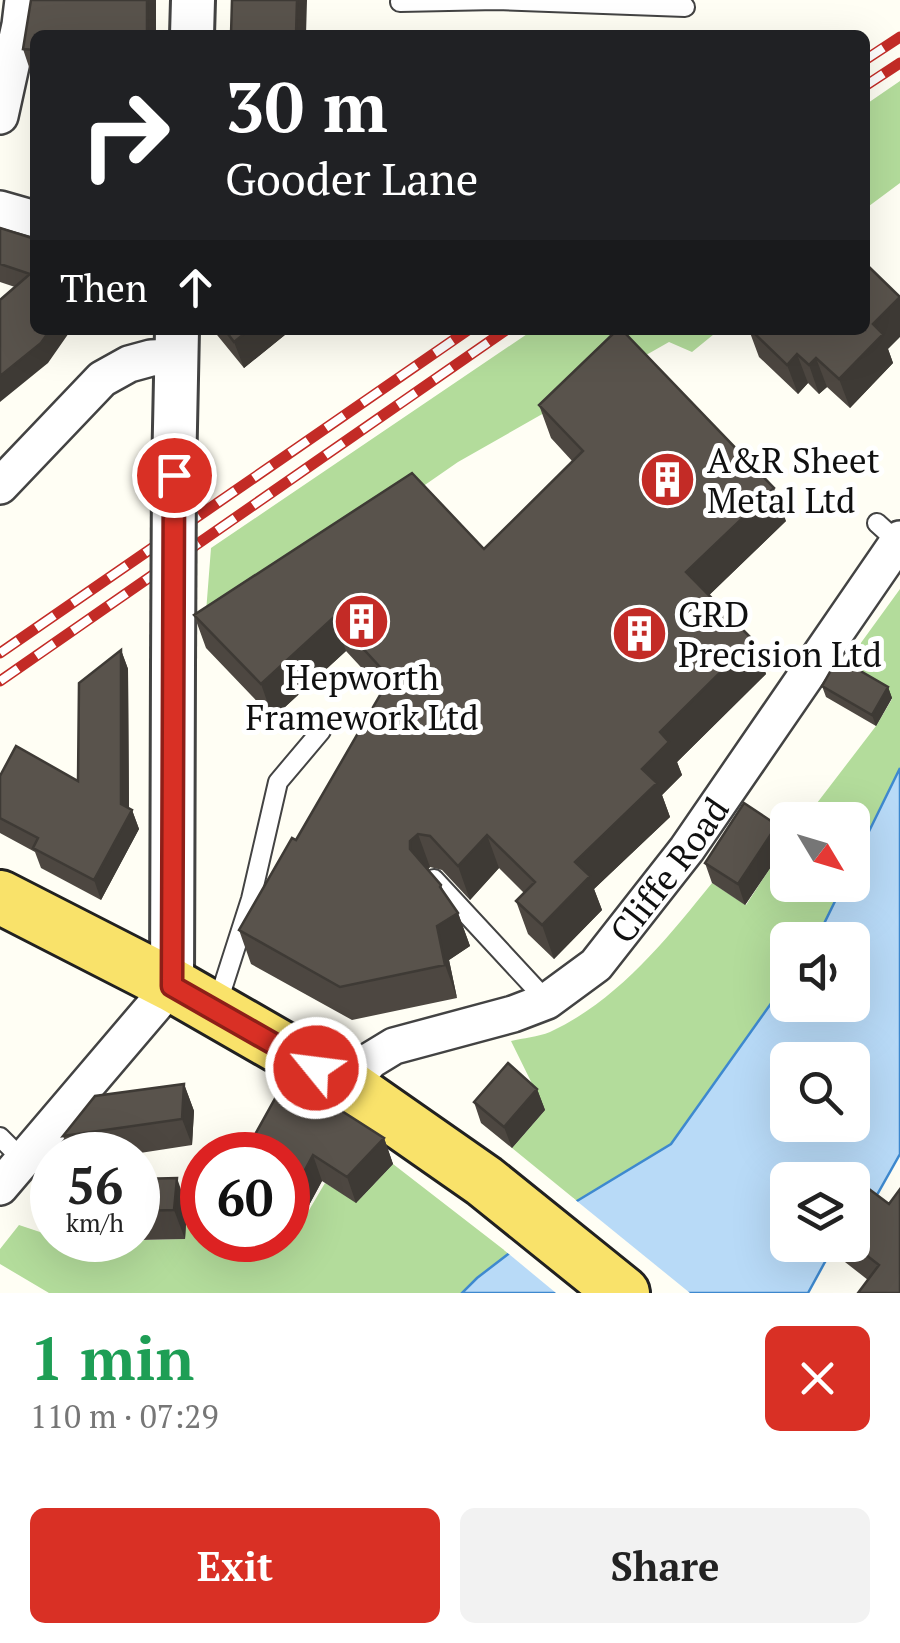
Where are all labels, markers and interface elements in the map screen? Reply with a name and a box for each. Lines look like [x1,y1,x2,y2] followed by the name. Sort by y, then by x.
[225,59,388,152] text: 30 m
[60,70,190,200] icon: right
[225,148,478,208] text: Gooder Lane
[168,260,223,315] icon: ahead
[60,263,148,313] text: Then
[132,433,217,518] pin
[707,437,880,523] place label: A&R Sheet Metal Ltd
[147,448,202,503] icon: arrive
[638,450,698,510] building icon: A&R Sheet Metal Ltd
[332,591,392,651] building icon: Hepworth Framework Ltd
[678,591,882,677] place label: GRD Precision Ltd
[609,604,669,664] building icon: GRD Precision Ltd
[245,654,479,740] place label: Hepworth Framework Ltd
[599,788,739,952] street label: Cliffe Road
[770,802,870,902] north arrow
[770,802,870,1262] map controls
[770,922,870,1022] button: sound
[264,1016,368,1120] position arrow
[770,1042,870,1142] button: search
[180,1132,310,1262] speed limit sign: 60
[67,1152,123,1218] text: 56
[770,1162,870,1262] button: layers
[66,1206,124,1239] text: km/h
[30,1318,194,1397] text: 1 min
[765,1326,870,1431] button: close
[30,1395,218,1437] text: 110 m · 07:29
[30,1508,440,1623] button: Exit
[460,1508,870,1623] button: Share

